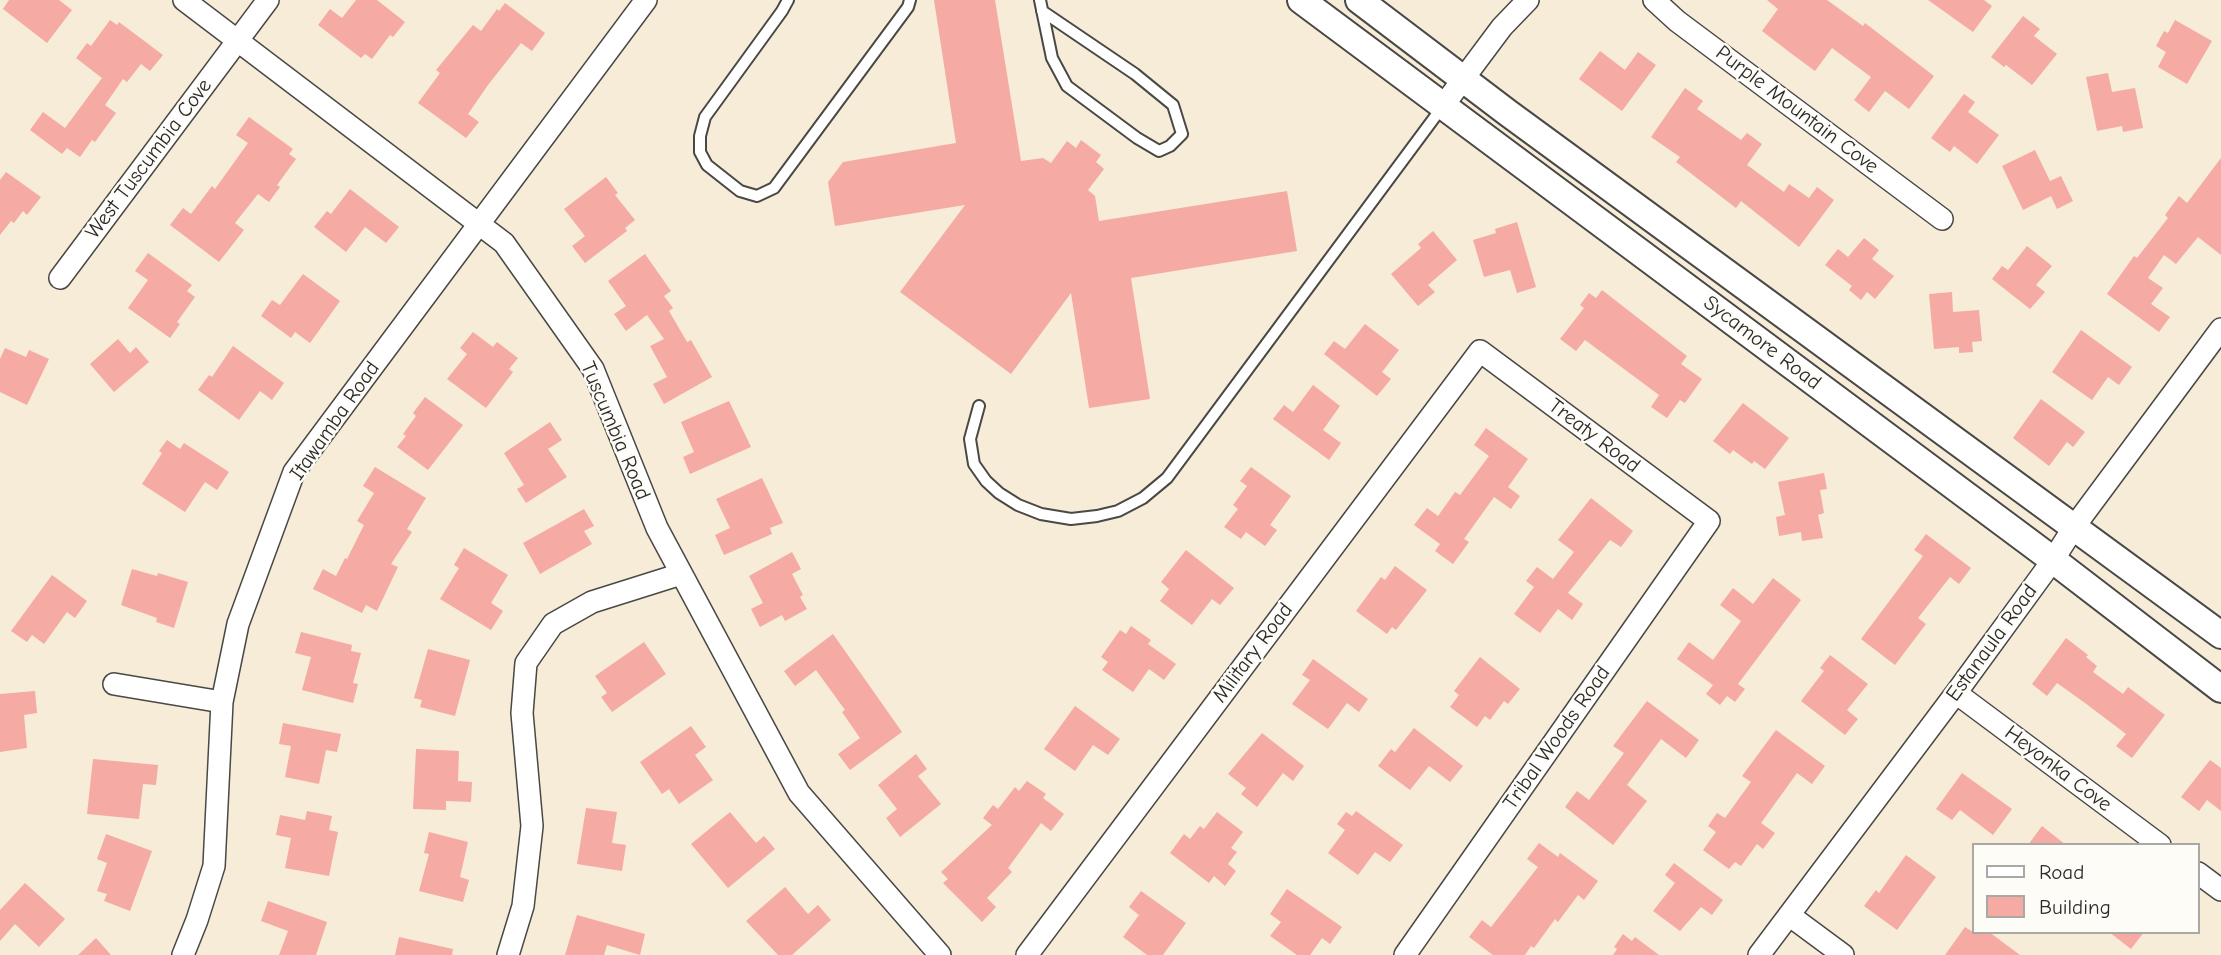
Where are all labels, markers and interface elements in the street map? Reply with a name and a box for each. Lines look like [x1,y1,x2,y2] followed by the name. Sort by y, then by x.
[1711,41,1883,179] street label: Purple Mountain Cove
[81,74,217,244] street label: West Tuscumbia Cove
[1698,291,1826,395] street label: Sycamore Road
[285,357,385,485] street label: Itawamba Road
[575,358,655,504] street label: Tuscumbia Road
[1543,393,1645,479] street label: Treaty Road
[1941,580,2043,706] street label: Estanaula Road
[1207,598,1299,708] street label: Military Road
[1498,661,1616,815] street label: Tribal Woods Road
[1999,721,2117,817] street label: Heyonka Cove
[1972,843,2200,934] legend
[2039,860,2084,884] text: Road
[2039,895,2111,919] text: Building

